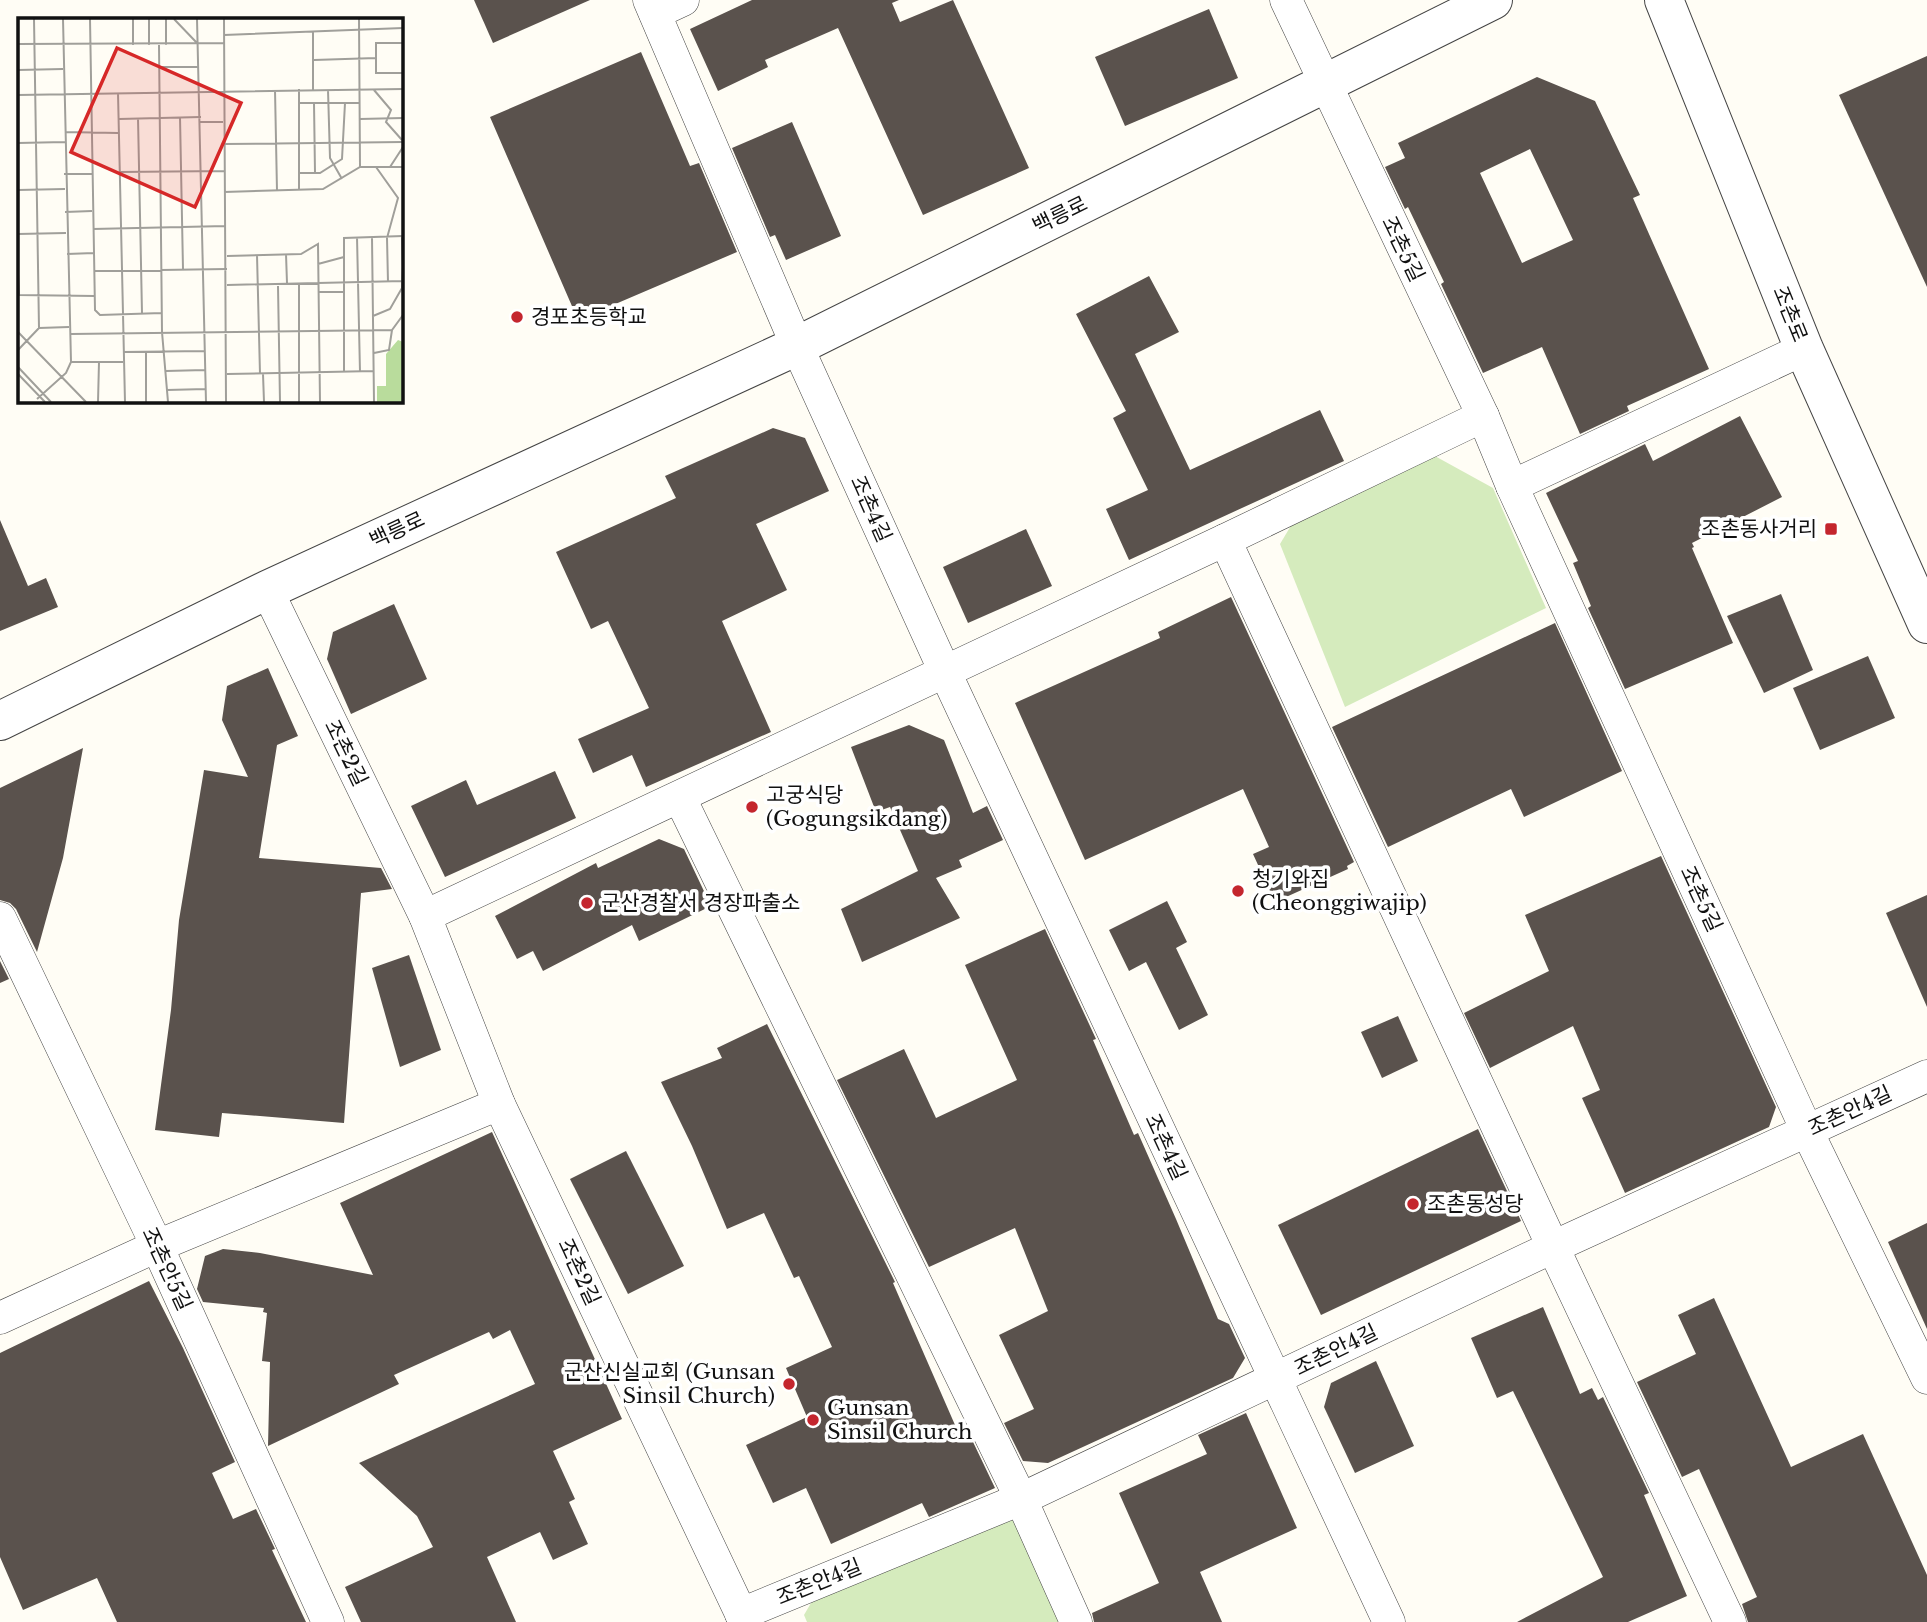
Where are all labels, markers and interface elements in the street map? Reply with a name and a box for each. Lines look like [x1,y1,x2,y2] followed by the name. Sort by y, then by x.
[18,18,402,402] inset map
[1028,191,1092,239] street label: 백릉로
[1376,212,1430,286] street label: 조촌5길
[1767,282,1813,346] street label: 조촌로
[531,304,647,330] place label: 경포초등학교
[509,309,525,325] marker: 경포초등학교
[845,472,897,546] street label: 조촌4길
[365,506,429,554] street label: 백릉로
[1701,516,1817,542] place label: 조촌동사거리
[1823,521,1839,537] marker: 조촌동사거리
[319,715,373,791] street label: 조촌2길
[766,782,947,832] place label: 고궁식당 (Gogungsikdang)
[744,799,760,815] marker: 고궁식당 (Gogungsikdang)
[1674,862,1728,936] street label: 조촌5길
[1252,866,1427,916] place label: 청기와집 (Cheonggiwajip)
[1230,883,1246,899] marker: 청기와집 (Cheonggiwajip)
[601,890,800,916] place label: 군산경찰서 경장파출소
[579,895,595,911] marker: 군산경찰서 경장파출소
[1804,1080,1896,1142] street label: 조촌안4길
[1139,1110,1193,1184] street label: 조촌4길
[1427,1191,1524,1217] place label: 조촌동성당
[1405,1196,1421,1212] marker: 조촌동성당
[136,1223,198,1315] street label: 조촌안5길
[552,1234,606,1310] street label: 조촌2길
[1290,1319,1382,1381] street label: 조촌안4길
[564,1359,775,1409] place label: 군산신실교회 (Gunsan Sinsil Church)
[781,1376,797,1392] marker: 군산신실교회 (Gunsan Sinsil Church)
[827,1395,973,1445] place label: Gunsan Sinsil Church
[805,1412,821,1428] marker: Gunsan Sinsil Church
[773,1553,865,1611] street label: 조촌안4길

